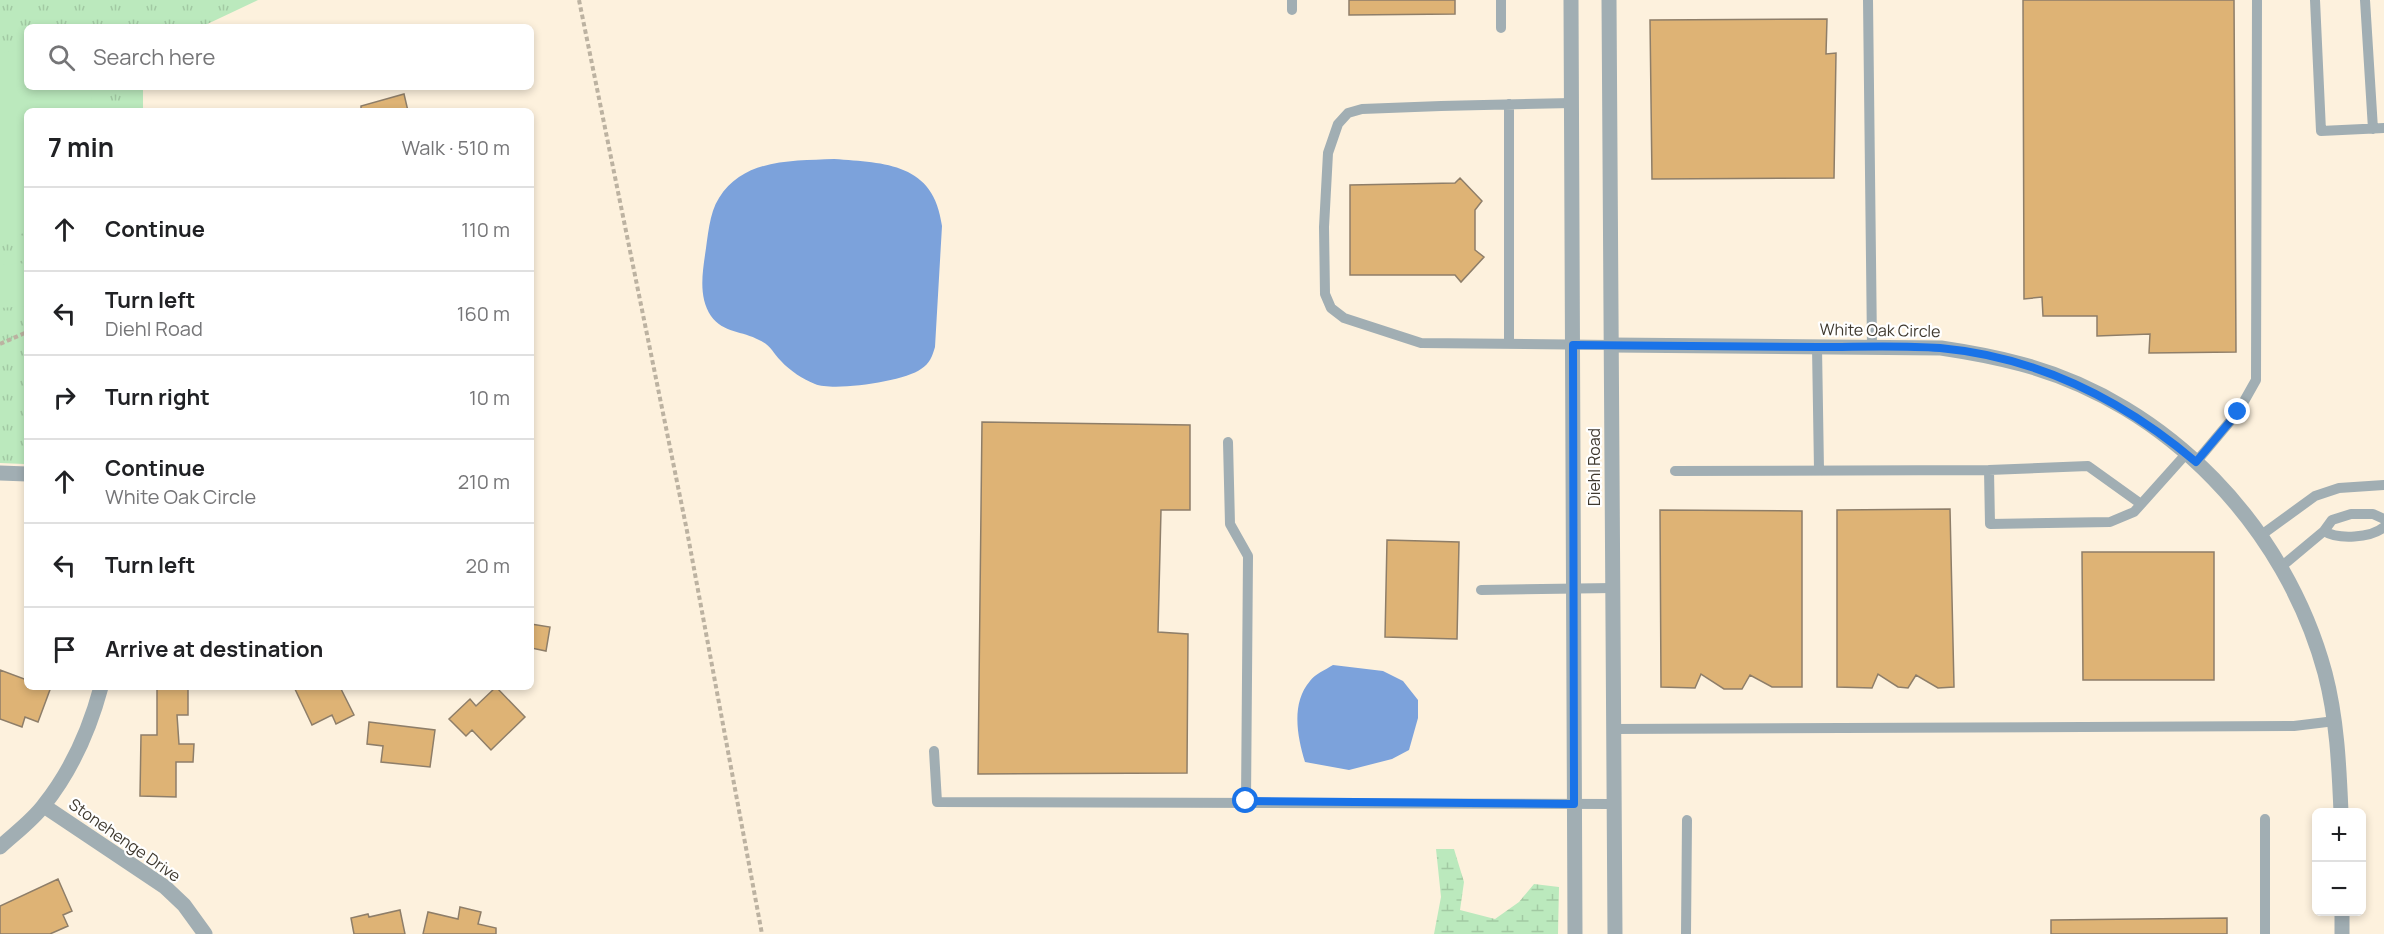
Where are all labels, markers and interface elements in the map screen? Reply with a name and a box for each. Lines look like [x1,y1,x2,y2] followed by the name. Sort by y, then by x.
[24,24,534,90] search box
[45,41,78,74] icon: search
[93,42,215,72] text: Search here
[48,129,114,165] text: 7 min
[401,134,510,161] text: Walk · 510 m
[48,213,81,246] icon: ahead
[105,214,205,244] text: Continue
[461,216,510,243] text: 110 m
[105,285,195,315] text: Turn left
[48,297,81,330] icon: left
[457,300,510,327] text: 160 m
[105,315,203,342] text: Diehl Road
[1819,318,1941,342] street label: White Oak Circle
[48,381,81,414] icon: right
[105,382,210,412] text: Turn right
[469,384,510,411] text: 10 m
[2224,398,2250,424] route end
[1583,428,1605,506] street label: Diehl Road
[105,453,205,483] text: Continue
[48,465,81,498] icon: ahead
[458,468,510,495] text: 210 m
[105,483,256,510] text: White Oak Circle
[48,549,81,582] icon: left
[105,550,195,580] text: Turn left
[465,552,510,579] text: 20 m
[48,633,81,666] icon: arrive
[105,634,323,664] text: Arrive at destination
[1232,787,1258,813] route start
[65,793,185,887] street label: Stonehenge Drive
[2312,808,2366,916] map controls
[2312,808,2366,862] button: +
[2312,862,2366,916] button: −

